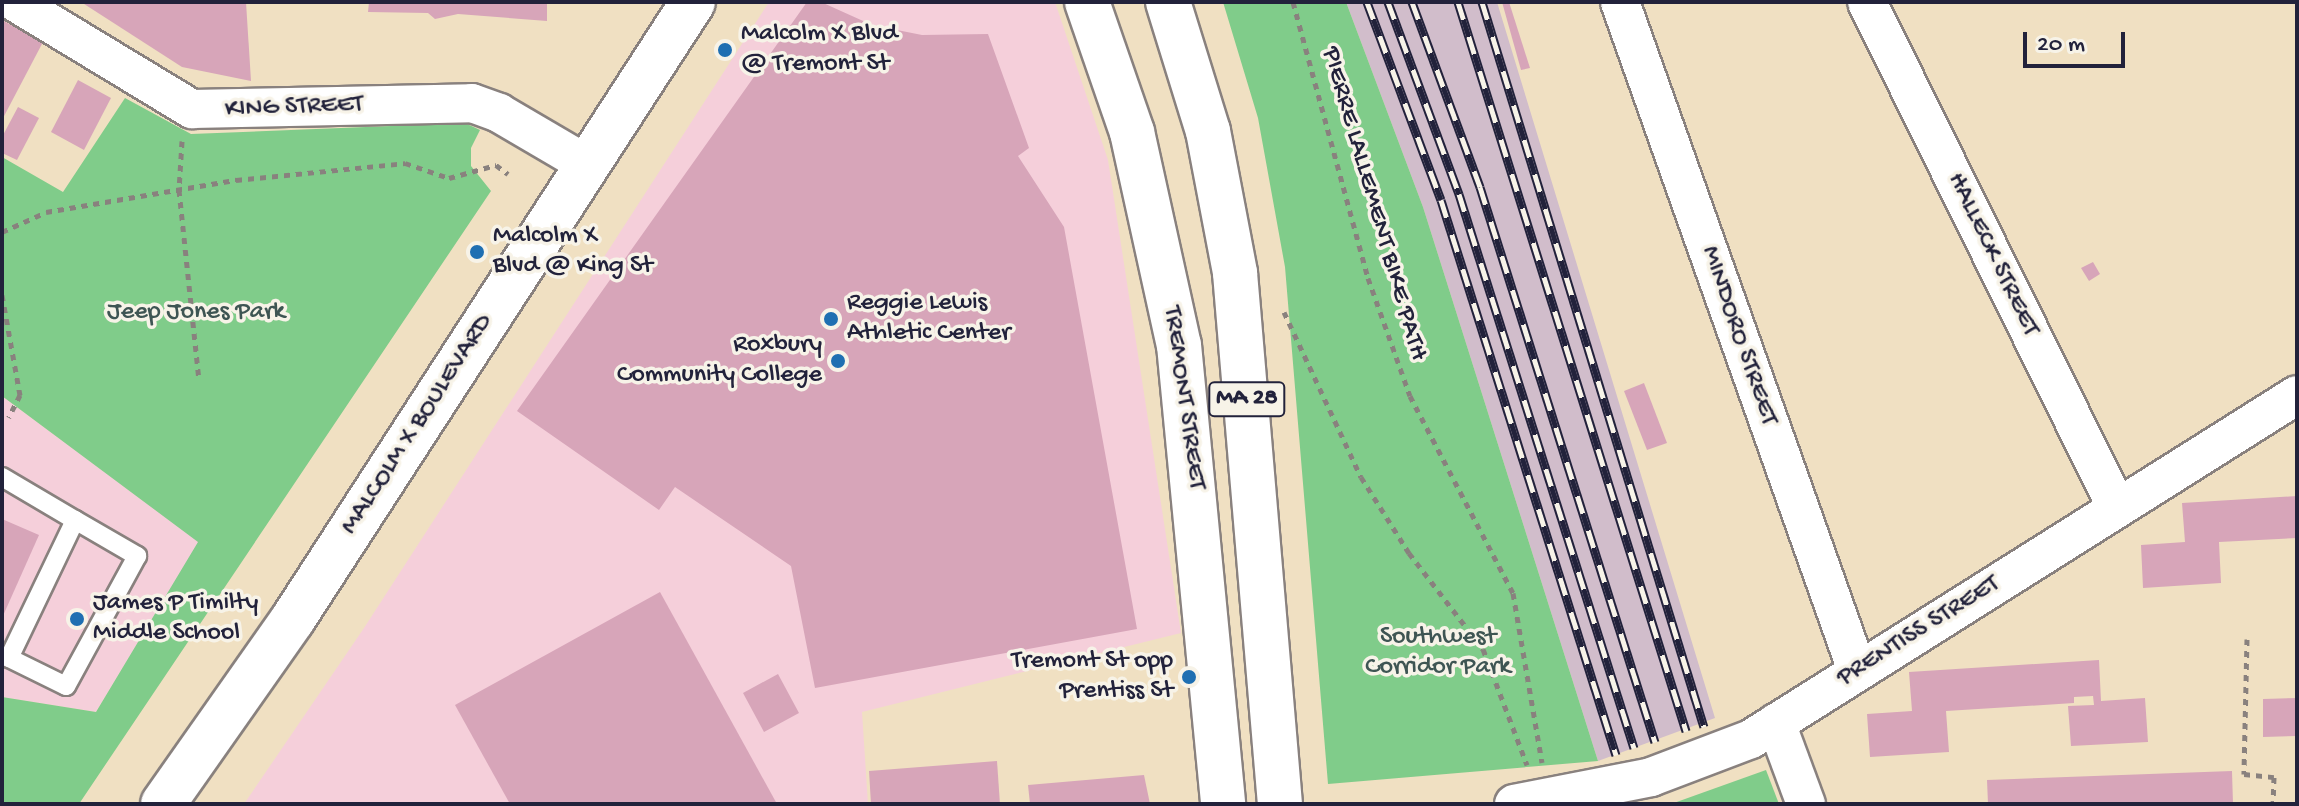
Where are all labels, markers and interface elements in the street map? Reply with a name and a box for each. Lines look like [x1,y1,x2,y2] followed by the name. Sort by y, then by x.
[2027,16,2129,66] scale bar
[741,19,898,80] place label: Malcolm X Blvd @ Tremont St
[2037,31,2085,60] text: 20 m
[716,41,734,59] marker: Malcolm X Blvd @ Tremont St
[1313,44,1433,364] street label: PIERRE LALLEMENT BIKE PATH
[224,90,364,126] street label: KING STREET
[1939,168,2045,342] street label: HALLECK STREET
[493,221,653,282] place label: Malcolm X Blvd @ King St
[1693,242,1783,430] street label: MINDORO STREET
[468,243,486,261] marker: Malcolm X Blvd @ King St
[847,288,1010,350] place label: Reggie Lewis Athletic Center
[107,297,285,329] park label: Jeep Jones Park
[1155,304,1211,492] street label: TREMONT STREET
[335,309,501,541] street label: MALCOLM X BOULEVARD
[822,310,840,328] marker: Reggie Lewis Athletic Center
[617,330,822,392] place label: Roxbury Community College
[829,352,847,370] marker: Roxbury Community College
[1207,379,1287,419] road number: MA 28
[1832,570,2006,694] street label: PRENTISS STREET
[93,588,258,650] place label: James P Timilty Middle School
[68,610,86,628] marker: James P Timilty Middle School
[1365,622,1511,684] park label: Southwest Corridor Park
[1011,646,1173,708] place label: Tremont St opp Prentiss St
[1180,668,1198,686] marker: Tremont St opp Prentiss St

